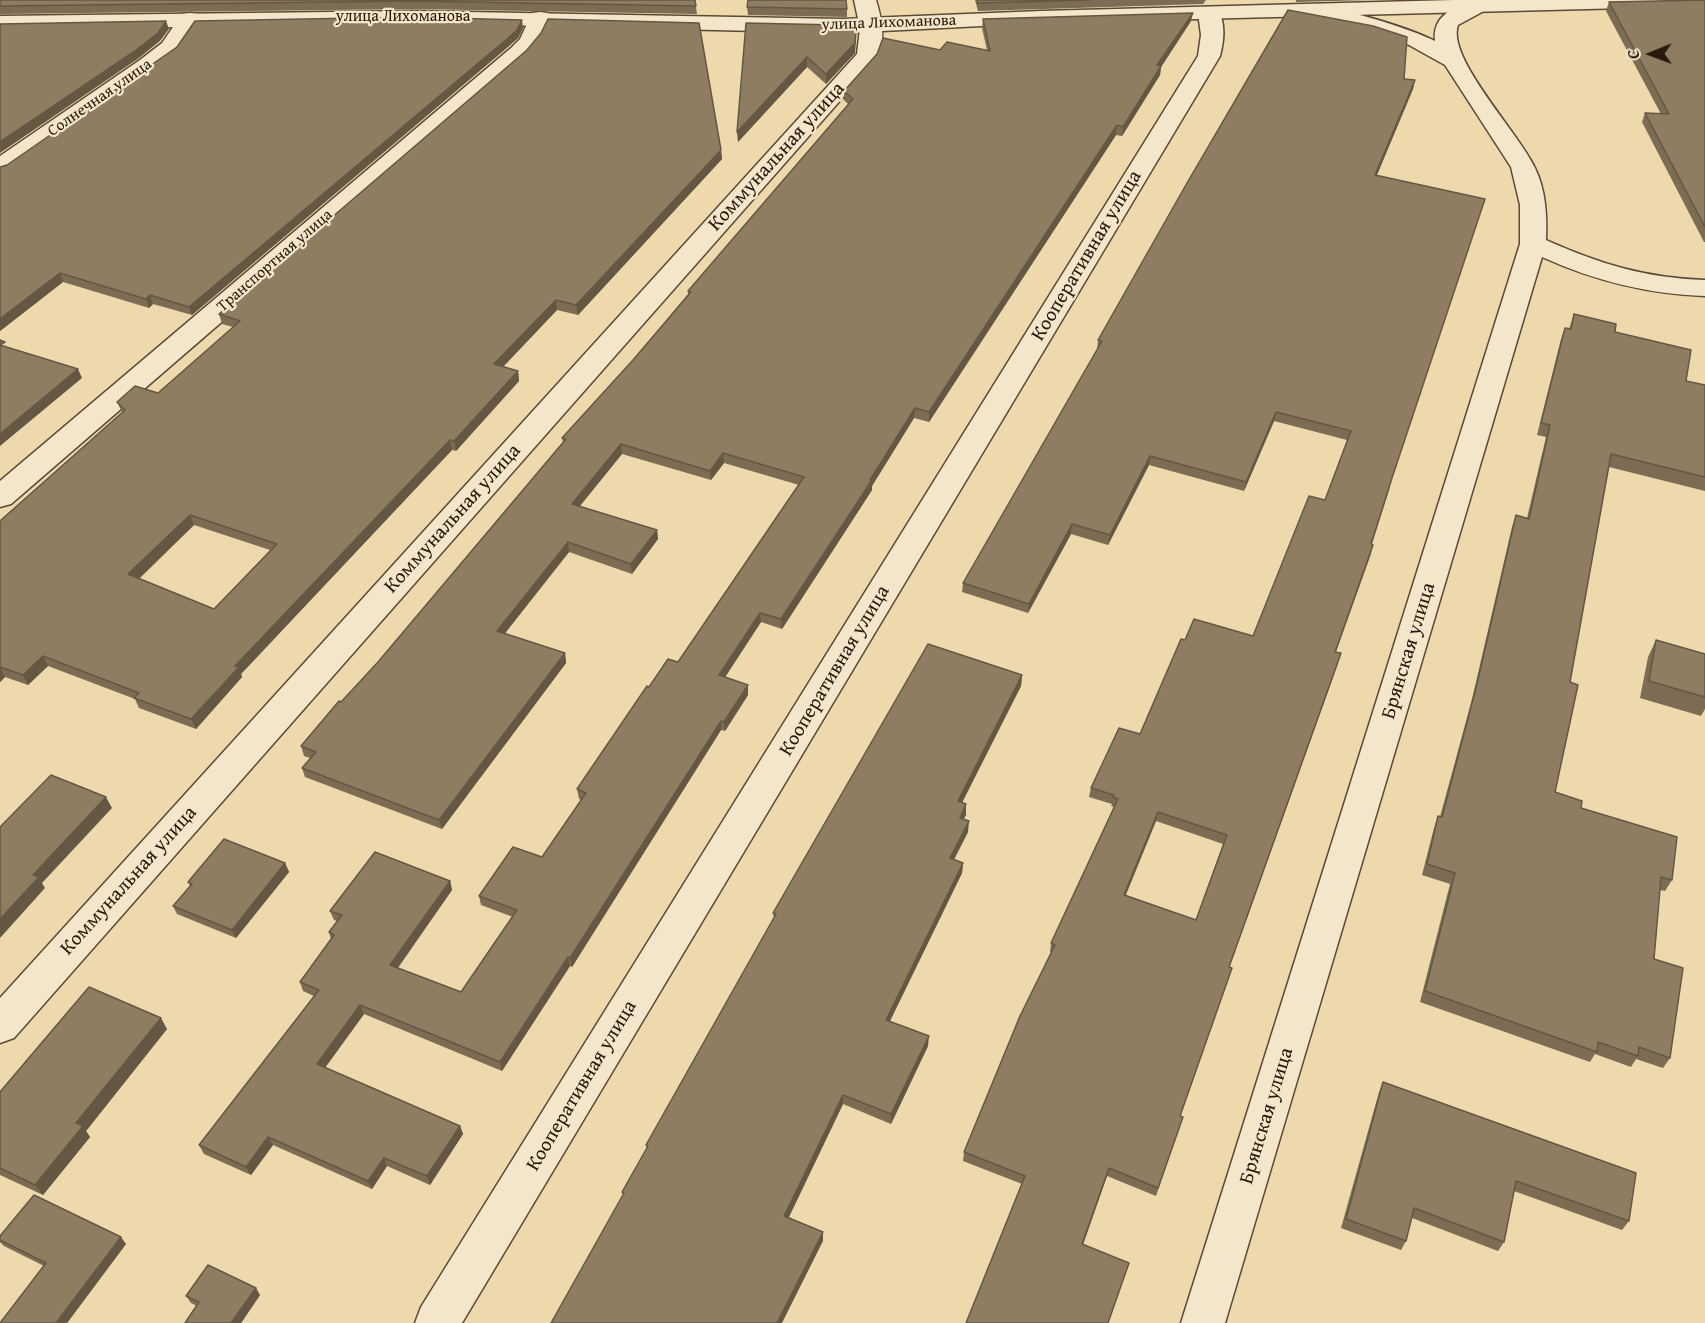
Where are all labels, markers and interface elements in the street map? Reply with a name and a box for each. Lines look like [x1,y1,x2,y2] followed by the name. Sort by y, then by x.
[336,7,470,27] street label: улица Лихоманова
[821,11,957,35] street label: улица Лихоманова
[1621,24,1681,84] north arrow
[1621,50,1645,59] text: С
[44,55,156,141] street label: Солнечная улица
[704,77,850,237] street label: Коммунальная улица
[1027,166,1147,346] street label: Кооперативная улица
[213,206,337,316] street label: Транспортная улица
[380,439,526,599] street label: Коммунальная улица
[1377,580,1441,722] street label: Брянская улица
[775,581,895,761] street label: Кооперативная улица
[56,801,202,961] street label: Коммунальная улица
[522,996,642,1176] street label: Кооперативная улица
[1235,1045,1299,1187] street label: Брянская улица

